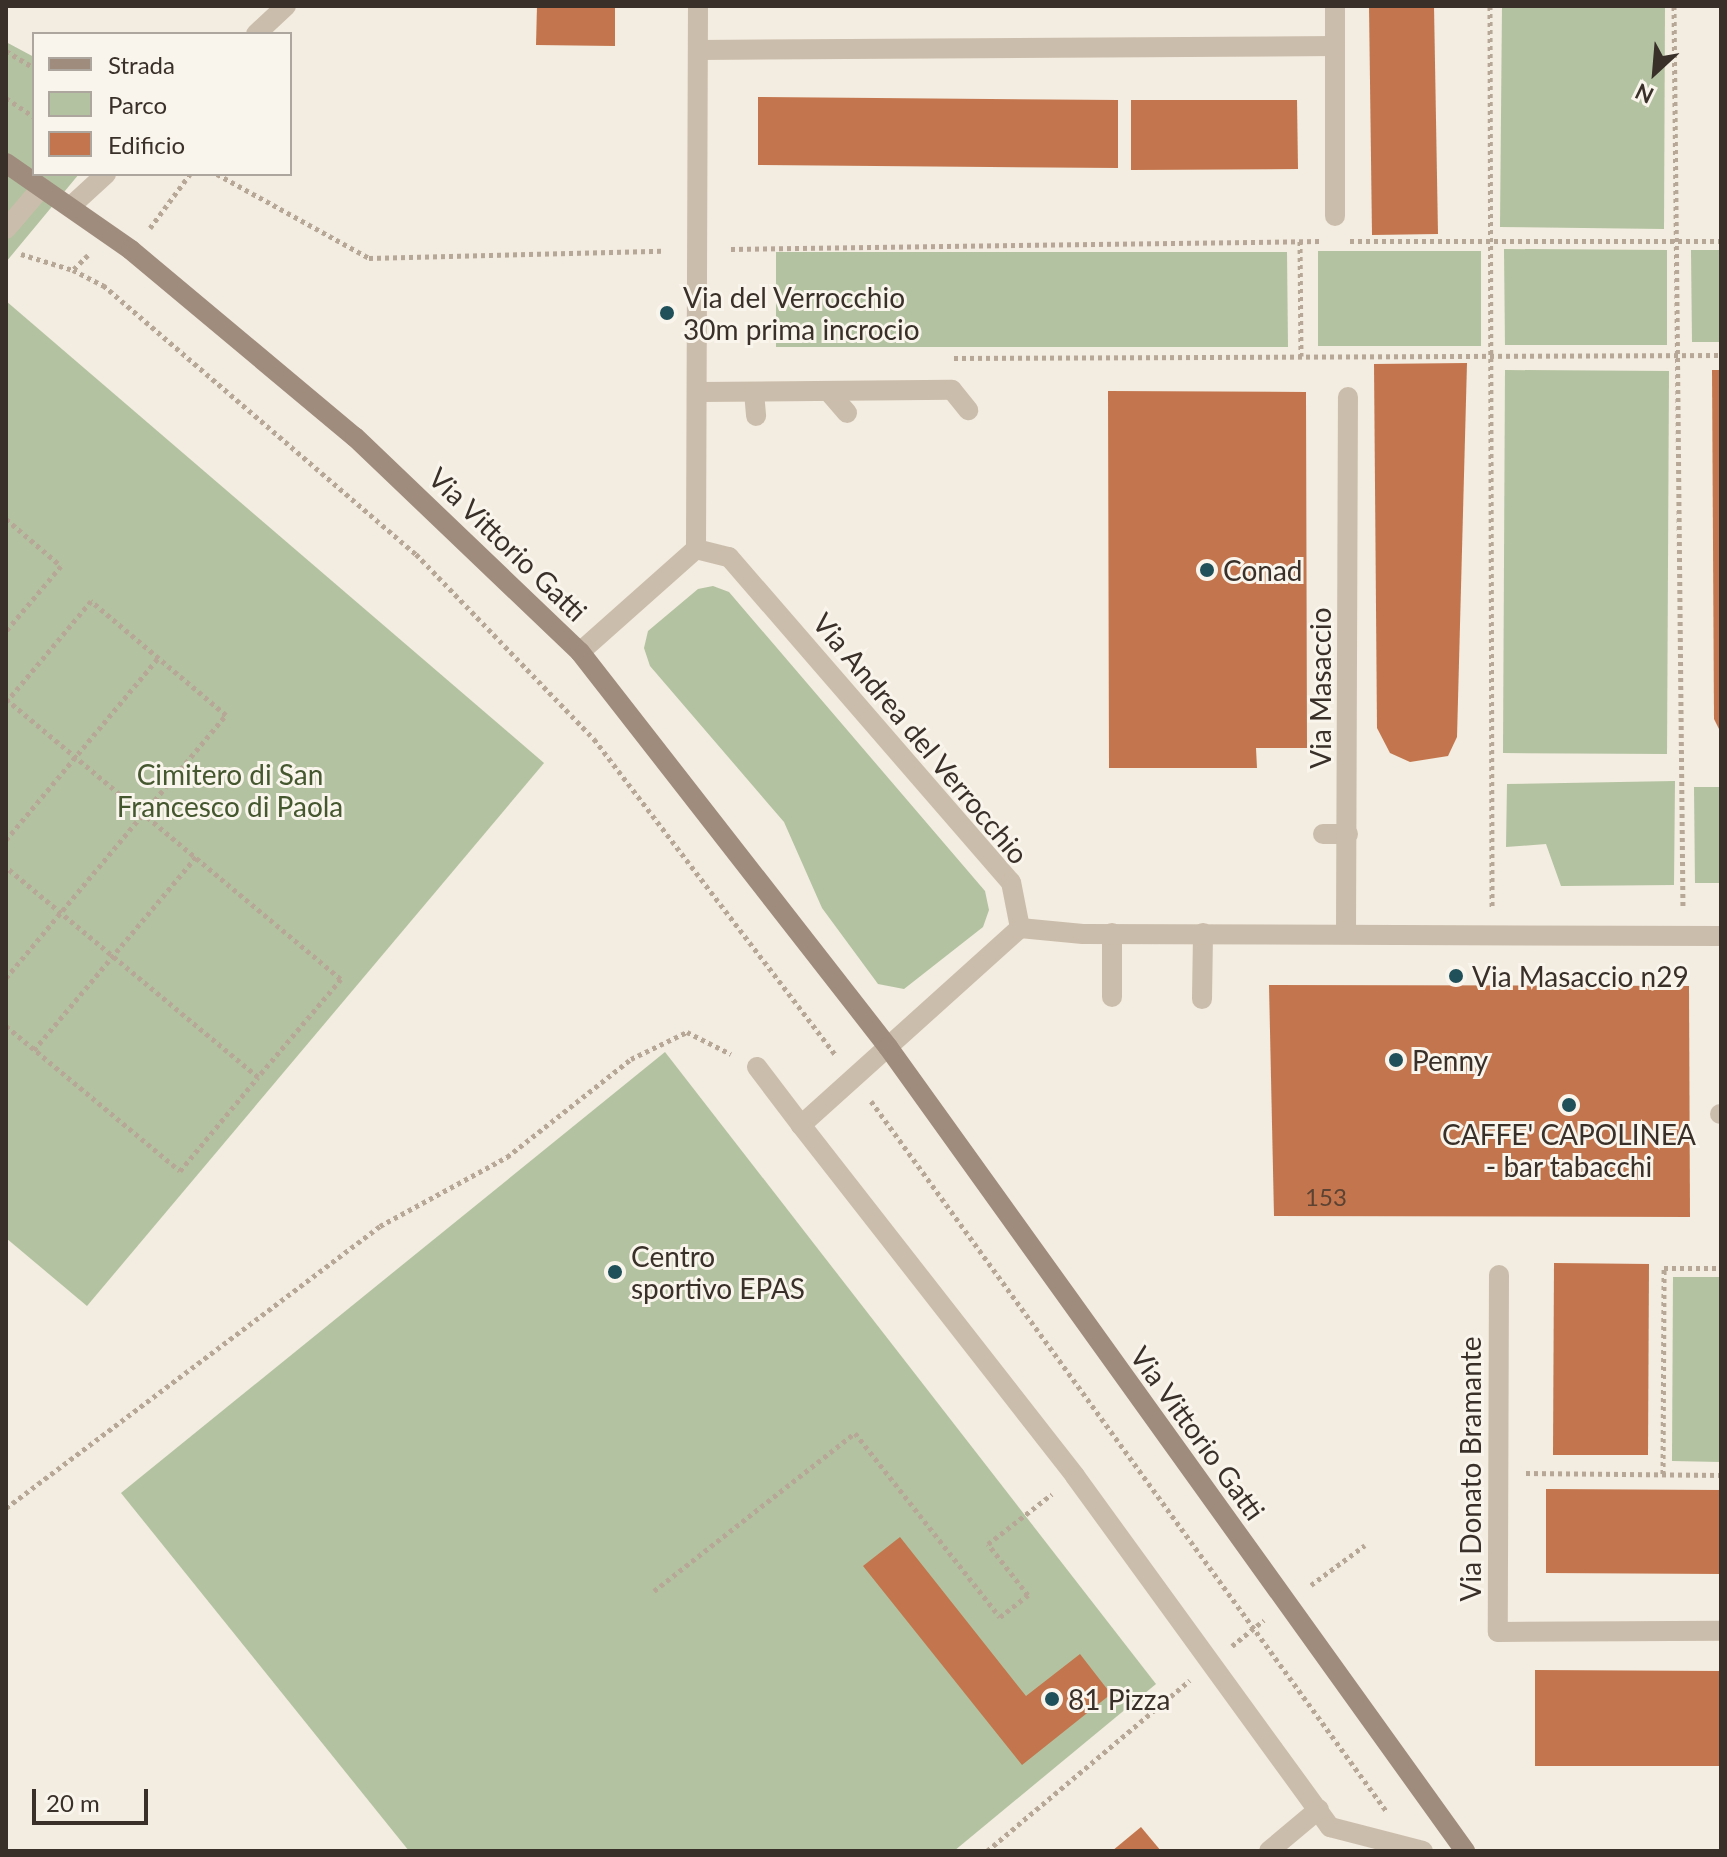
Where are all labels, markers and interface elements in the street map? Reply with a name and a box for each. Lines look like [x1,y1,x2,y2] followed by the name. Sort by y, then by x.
[32,32,292,176] legend
[1615,32,1695,112] north arrow
[108,50,175,79] text: Strada
[1631,78,1658,110] text: N
[108,90,167,119] text: Parco
[108,130,185,159] text: Edificio
[683,280,920,346] place label: Via del Verrocchio 30m prima incrocio
[658,304,676,322] marker: Via del Verrocchio 30m prima incrocio
[422,460,594,628] street label: Via Vittorio Gatti
[1223,553,1303,587] place label: Conad
[1198,561,1216,579] marker: Conad
[806,605,1036,871] street label: Via Andrea del Verrocchio
[1303,607,1337,769] street label: Via Masaccio
[117,757,343,823] park label: Cimitero di San Francesco di Paola
[1472,959,1689,993] place label: Via Masaccio n29
[1447,967,1465,985] marker: Via Masaccio n29
[1412,1043,1488,1077] place label: Penny
[1387,1051,1405,1069] marker: Penny
[1560,1096,1578,1114] marker: CAFFE' CAPOLINEA - bar tabacchi
[1442,1117,1696,1183] place label: CAFFE' CAPOLINEA - bar tabacchi
[1305,1183,1347,1211] house number: 153
[631,1239,805,1305] place label: Centro sportivo EPAS
[606,1263,624,1281] marker: Centro sportivo EPAS
[1453,1337,1487,1601] street label: Via Donato Bramante
[1123,1339,1273,1527] street label: Via Vittorio Gatti
[1068,1682,1170,1716] place label: 81 Pizza
[1043,1690,1061,1708] marker: 81 Pizza
[36,1773,152,1823] scale bar
[46,1788,100,1817] text: 20 m

